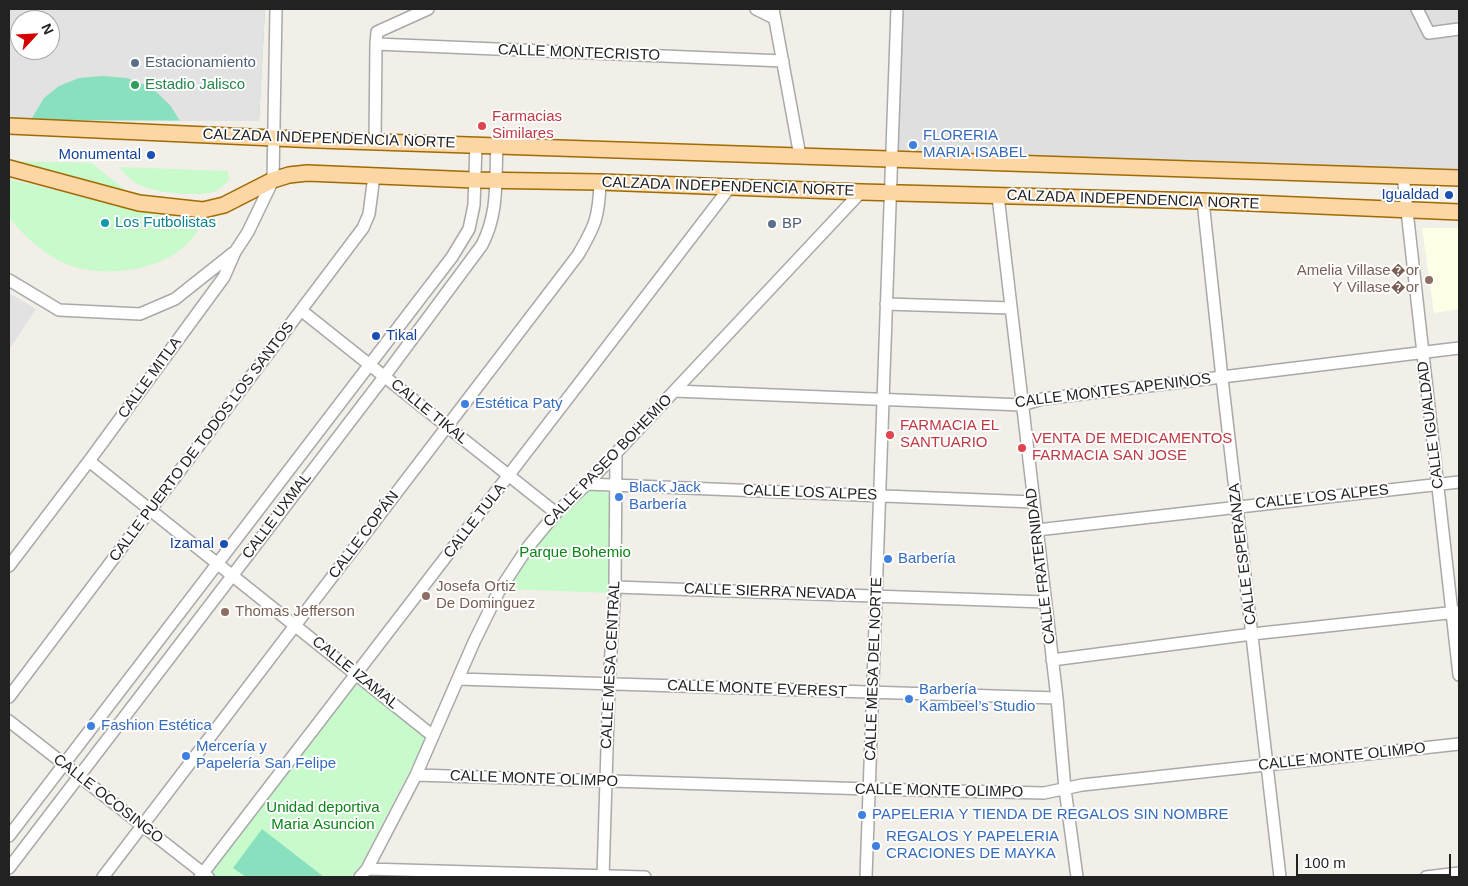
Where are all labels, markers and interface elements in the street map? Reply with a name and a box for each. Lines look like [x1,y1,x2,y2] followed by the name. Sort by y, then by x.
[10,10,60,60] north arrow
[38,21,57,37] text: N
[498,41,660,65] street label: CALLE MONTECRISTO
[145,54,256,72] place label: Estacionamiento
[129,57,141,69] marker: Estacionamiento
[145,76,245,94] place label: Estadio Jalisco
[129,79,141,91] marker: Estadio Jalisco
[492,108,562,143] place label: Farmacias Similares
[476,120,488,132] marker: Farmacias Similares
[202,126,456,152] street label: CALZADA INDEPENDENCIA NORTE
[923,127,1027,162] place label: FLORERIA MARIA ISABEL
[907,139,919,151] marker: FLORERIA MARIA ISABEL
[58,146,141,164] place label: Monumental
[145,149,157,161] marker: Monumental
[601,174,855,200] street label: CALZADA INDEPENDENCIA NORTE
[1381,186,1439,204] place label: Igualdad
[1006,187,1260,213] street label: CALZADA INDEPENDENCIA NORTE
[1443,189,1455,201] marker: Igualdad
[115,214,216,232] place label: Los Futbolistas
[782,215,802,233] place label: BP
[99,217,111,229] marker: Los Futbolistas
[766,218,778,230] marker: BP
[1297,262,1419,297] place label: Amelia Villase�or Y Villase�or
[1423,274,1435,286] marker: Amelia Villase�or Y Villase�or
[106,319,298,565] street label: CALLE PUERTO DE TODOS LOS SANTOS
[386,327,417,345] place label: Tikal
[370,330,382,342] marker: Tikal
[115,334,185,422] street label: CALLE MITLA
[1414,360,1448,490] street label: CALLE IGUALDAD
[1014,370,1212,412] street label: CALLE MONTES APENINOS
[387,376,471,448] street label: CALLE TIKAL
[540,391,676,531] street label: CALLE PASEO BOHEMIO
[475,395,563,413] place label: Estética Paty
[459,398,471,410] marker: Estética Paty
[900,417,999,452] place label: FARMACIA EL SANTUARIO
[884,429,896,441] marker: FARMACIA EL SANTUARIO
[1032,430,1232,465] place label: VENTA DE MEDICAMENTOS FARMACIA SAN JOSE
[1016,442,1028,454] marker: VENTA DE MEDICAMENTOS FARMACIA SAN JOSE
[239,469,315,563] street label: CALLE UXMAL
[629,479,701,514] place label: Black Jack Barbería
[440,480,510,562] street label: CALLE TULA
[1254,481,1390,513] street label: CALLE LOS ALPES
[743,482,877,504] street label: CALLE LOS ALPES
[1225,482,1261,626] street label: CALLE ESPERANZA
[1022,487,1060,645] street label: CALLE FRATERNIDAD
[325,488,403,582] street label: CALLE COPÁN
[613,491,625,503] marker: Black Jack Barbería
[170,535,214,553] place label: Izamal
[218,538,230,550] marker: Izamal
[519,544,631,562] park label: Parque Bohemio
[898,550,956,568] place label: Barbería
[882,553,894,565] marker: Barbería
[862,577,886,761] street label: CALLE MESA DEL NORTE
[436,578,535,613] place label: Josefa Ortiz De Dominguez
[598,580,624,750] street label: CALLE MESA CENTRAL
[684,580,856,604] street label: CALLE SIERRA NEVADA
[420,590,432,602] marker: Josefa Ortiz De Dominguez
[235,603,355,621] place label: Thomas Jefferson
[219,606,231,618] marker: Thomas Jefferson
[308,633,402,713] street label: CALLE IZAMAL
[667,677,847,701] street label: CALLE MONTE EVEREST
[919,681,1035,716] place label: Barbería Kambeel’s Studio
[903,693,915,705] marker: Barbería Kambeel’s Studio
[101,717,212,735] place label: Fashion Estética
[85,720,97,732] marker: Fashion Estética
[196,738,336,773] place label: Mercería y Papelería San Felipe
[1257,739,1427,775] street label: CALLE MONTE OLIMPO
[180,750,192,762] marker: Mercería y Papelería San Felipe
[50,751,166,847] street label: CALLE OCOSINGO
[450,767,618,791] street label: CALLE MONTE OLIMPO
[855,781,1023,801] street label: CALLE MONTE OLIMPO
[266,799,380,834] park label: Unidad deportiva Maria Asuncion
[872,806,1228,824] place label: PAPELERIA Y TIENDA DE REGALOS SIN NOMBRE
[856,809,868,821] marker: PAPELERIA Y TIENDA DE REGALOS SIN NOMBRE
[886,828,1059,863] place label: REGALOS Y PAPELERIA CRACIONES DE MAYKA
[870,840,882,852] marker: REGALOS Y PAPELERIA CRACIONES DE MAYKA
[1298,844,1453,876] scale bar
[1304,854,1346,871] text: 100 m

